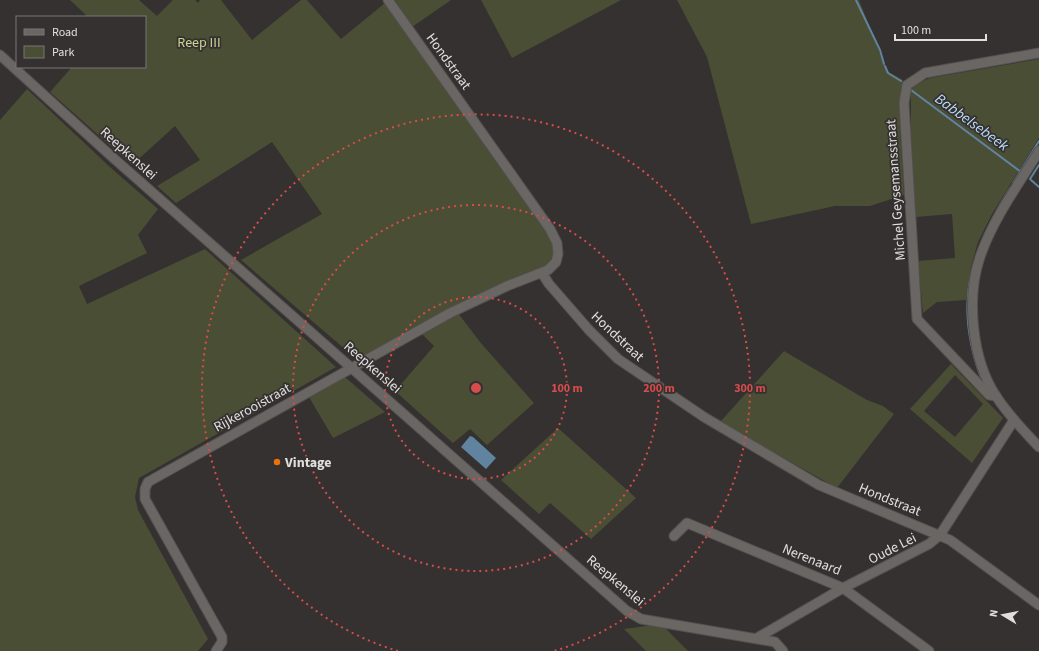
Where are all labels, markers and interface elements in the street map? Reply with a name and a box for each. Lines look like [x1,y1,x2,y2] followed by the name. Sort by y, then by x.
[16,16,146,68] legend
[895,16,986,42] scale bar
[901,22,931,39] text: 100 m
[52,24,78,41] text: Road
[421,29,476,94] street label: Hondstraat
[177,33,221,53] park label: Reep III
[52,44,74,61] text: Park
[931,89,1014,157] water label: Babbelsebeek
[881,118,911,261] street label: Michel Geysemansstraat
[95,123,161,185] street label: Reepkenslei
[586,307,648,367] street label: Hondstraat
[339,337,406,398] street label: Reepkenslei
[210,378,295,437] street label: Rijkerooistraat
[551,380,583,397] text: 100 m
[643,380,675,397] text: 200 m
[734,380,766,397] text: 300 m
[469,381,483,395] centre of rings
[284,453,332,473] place label: Vintage
[272,457,282,467] marker: Vintage
[855,478,924,522] street label: Hondstraat
[865,528,920,569] street label: Oude Lei
[779,539,844,581] street label: Nerenaard
[582,550,649,611] street label: Reepkenslei
[983,595,1023,635] north arrow
[986,608,1002,618] text: N

